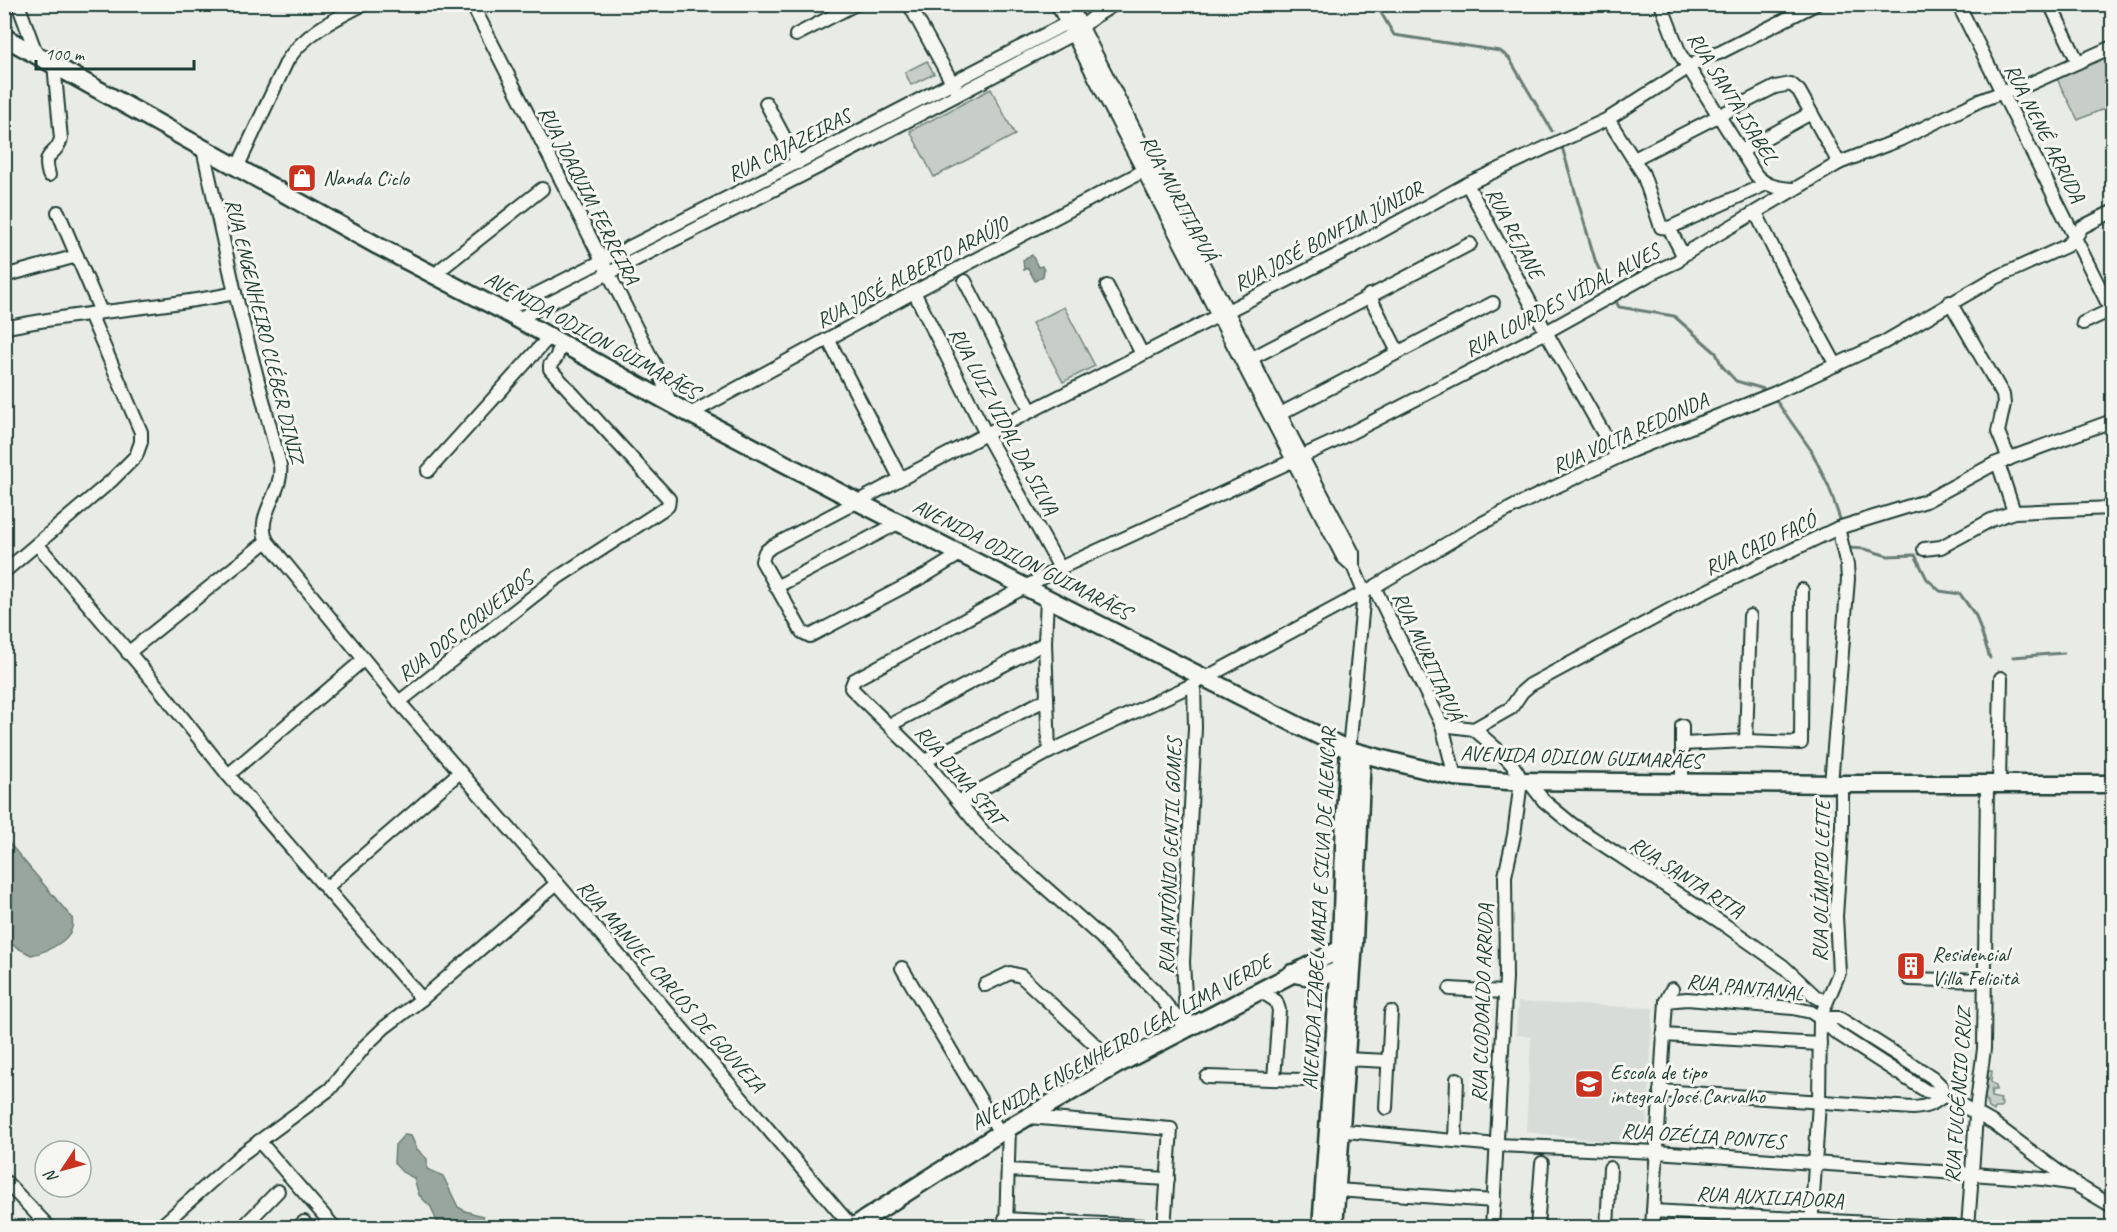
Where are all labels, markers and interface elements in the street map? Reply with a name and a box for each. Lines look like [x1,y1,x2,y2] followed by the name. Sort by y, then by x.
[1682,27,1785,170] street label: RUA SANTA ISABEL
[36,33,194,71] scale bar
[45,43,86,65] text: 100 m
[1999,59,2091,207] street label: RUA NENÊ ARRUDA
[533,102,646,290] street label: RUA JOAQUIM FERREIRA
[723,102,857,187] street label: RUA CAJAZEIRAS
[1135,131,1224,268] street label: RUA MURITIAPUÁ
[286,162,318,194] shop icon: Nanda Ciclo
[323,165,410,191] place label: Nanda Ciclo
[1229,174,1429,297] street label: RUA JOSÉ BONFIM JÚNIOR
[1480,183,1551,285] street label: RUA REJANE
[220,196,311,469] street label: RUA ENGENHEIRO CLÉBER DINIZ
[812,209,1015,334] street label: RUA JOSÉ ALBERTO ARAÚJO
[1460,236,1666,362] street label: RUA LOURDES VÍDAL ALVES
[480,265,707,407] street label: AVENIDA ODILON GUIMARÃES
[944,323,1065,520] street label: RUA LUIZ VIDAL DA SILVA
[1548,386,1713,479] street label: RUA VOLTA REDONDA
[909,493,1139,627] street label: AVENIDA ODILON GUIMARÃES
[1700,506,1822,581] street label: RUA CAIO FACÓ
[392,563,541,687] street label: RUA DOS COQUEIROS
[1387,588,1470,727] street label: RUA MURITIAPUÁ
[909,720,1014,835] street label: RUA DINA SFAT
[1297,725,1342,1091] street label: AVENIDA IZABEL MAIA E SILVA DE ALENCAR
[1153,734,1187,975] street label: RUA ANTÔNIO GENTIL GOMES
[1460,740,1706,774] street label: AVENIDA ODILON GUIMARÃES
[1807,798,1835,962] street label: RUA OLÍMPIO LEITE
[1625,830,1749,924] street label: RUA SANTA RITA
[572,875,771,1098] street label: RUA MANUEL CARLOS DE GOUVEIA
[1466,903,1498,1103] street label: RUA CLODOALDO ARRUDA
[1932,941,2020,991] place label: Residencial Villa Felicità
[966,947,1278,1136] street label: AVENIDA ENGENHEIRO LEAL LIMA VERDE
[1895,950,1927,982] building icon: Residencial Villa Felicità
[1685,968,1806,1006] street label: RUA PANTANAL
[1939,1004,1977,1183] street label: RUA FULGÊNCIO CRUZ
[1610,1059,1766,1109] place label: Escola de tipo integral José Carvalho
[1573,1068,1605,1100] school or university icon: Escola de tipo integral José Carvalho
[1620,1117,1789,1155] street label: RUA OZÉLIA PONTES
[33,1139,93,1199] north arrow
[39,1165,63,1187] text: N
[1696,1180,1845,1214] street label: RUA AUXILIADORA

